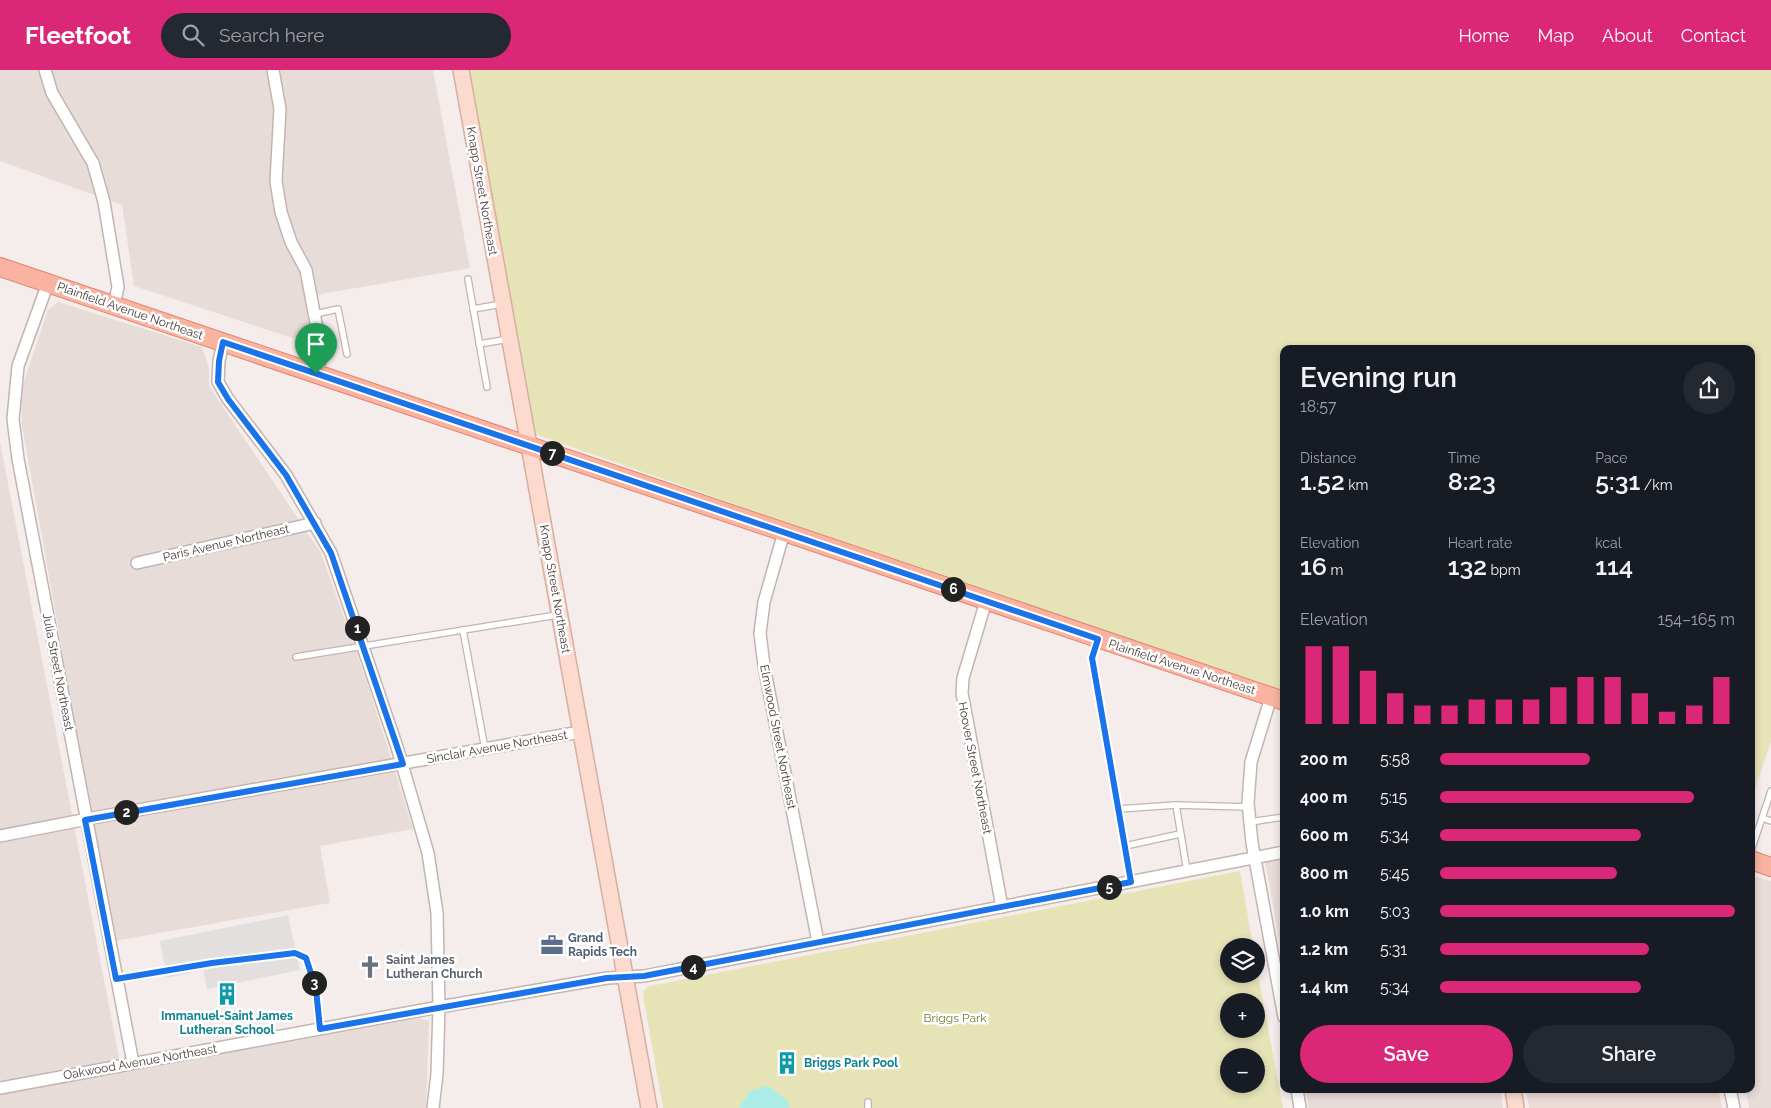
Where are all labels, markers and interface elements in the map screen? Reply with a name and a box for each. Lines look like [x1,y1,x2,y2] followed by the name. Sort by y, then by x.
[161,13,511,58] search box
[25,21,131,50] text: Fleetfoot
[179,21,207,49] icon: search
[219,24,325,46] text: Search here
[1458,25,1509,46] text: Home
[1537,25,1574,46] text: Map
[1602,25,1653,46] text: About
[1681,25,1746,46] text: Contact
[464,126,500,256] street label: Knapp Street Northeast
[55,279,205,343] street label: Plainfield Avenue Northeast
[295,323,337,374] pin
[302,330,330,358] icon: arrive
[1300,361,1457,394] text: Evening run
[1683,362,1735,414] button: share
[1300,397,1337,416] text: 18:57
[540,440,564,466] pin: 7
[549,445,556,461] text: 7
[1300,450,1356,466] text: Distance
[1448,450,1480,466] text: Time
[1595,450,1627,466] text: Pace
[1300,466,1345,496] text: 1.52
[1448,466,1496,496] text: 8:23
[1595,466,1640,496] text: 5:31
[1345,477,1368,493] text: km
[1640,477,1673,493] text: /km
[161,522,291,564] street label: Paris Avenue Northeast
[537,524,573,654] street label: Knapp Street Northeast
[1300,535,1359,551] text: Elevation
[1448,535,1512,551] text: Heart rate
[1595,535,1622,551] text: kcal
[1300,551,1327,581] text: 16
[1448,551,1487,581] text: 132
[1595,551,1633,581] text: 114
[1327,562,1343,578] text: m
[1487,562,1521,578] text: bpm
[940,576,966,602] pin: 6
[949,581,958,597] text: 6
[1300,610,1368,629] text: Elevation
[1658,610,1735,629] text: 154–165 m
[40,612,76,732] street label: Julia Street Northeast
[344,616,370,640] pin: 1
[354,620,361,636] text: 1
[1107,637,1257,697] street label: Plainfield Avenue Northeast
[757,663,799,811] street label: Elmwood Street Northeast
[955,701,995,835] street label: Hoover Street Northeast
[426,728,568,766] street label: Sinclair Avenue Northeast
[1300,750,1347,769] text: 200 m
[1380,750,1410,769] text: 5:58
[1300,788,1348,807] text: 400 m
[1380,788,1407,807] text: 5:15
[114,800,138,824] pin: 2
[123,804,130,820] text: 2
[1300,826,1348,845] text: 600 m
[1380,826,1409,845] text: 5:34
[1300,864,1348,883] text: 800 m
[1380,864,1409,883] text: 5:45
[1096,874,1122,900] pin: 5
[1106,879,1113,895] text: 5
[1300,902,1349,921] text: 1.0 km
[1380,902,1410,921] text: 5:03
[568,931,637,959] place label: Grand Rapids Tech
[539,932,565,958] office icon: Grand Rapids Tech
[1220,938,1265,1093] map controls
[1220,938,1265,983] button: layers
[1300,940,1348,959] text: 1.2 km
[1380,940,1407,959] text: 5:31
[386,953,483,981] place label: Saint James Lutheran Church
[357,954,383,980] church icon: Saint James Lutheran Church
[680,954,706,980] pin: 4
[690,959,698,975] text: 4
[302,970,326,996] pin: 3
[311,975,318,991] text: 3
[1300,978,1348,997] text: 1.4 km
[1380,978,1409,997] text: 5:34
[214,981,240,1007] building icon: Immanuel-Saint James Lutheran School
[1220,993,1265,1038] button: +
[161,1009,293,1037] place label: Immanuel-Saint James Lutheran School
[923,1011,987,1025] park label: Briggs Park
[1300,1025,1513,1083] button: Save
[1523,1025,1735,1083] button: Share
[62,1042,218,1082] street label: Oakwood Avenue Northeast
[1220,1048,1265,1093] button: −
[774,1050,800,1076] building icon: Briggs Park Pool
[804,1056,898,1070] place label: Briggs Park Pool

